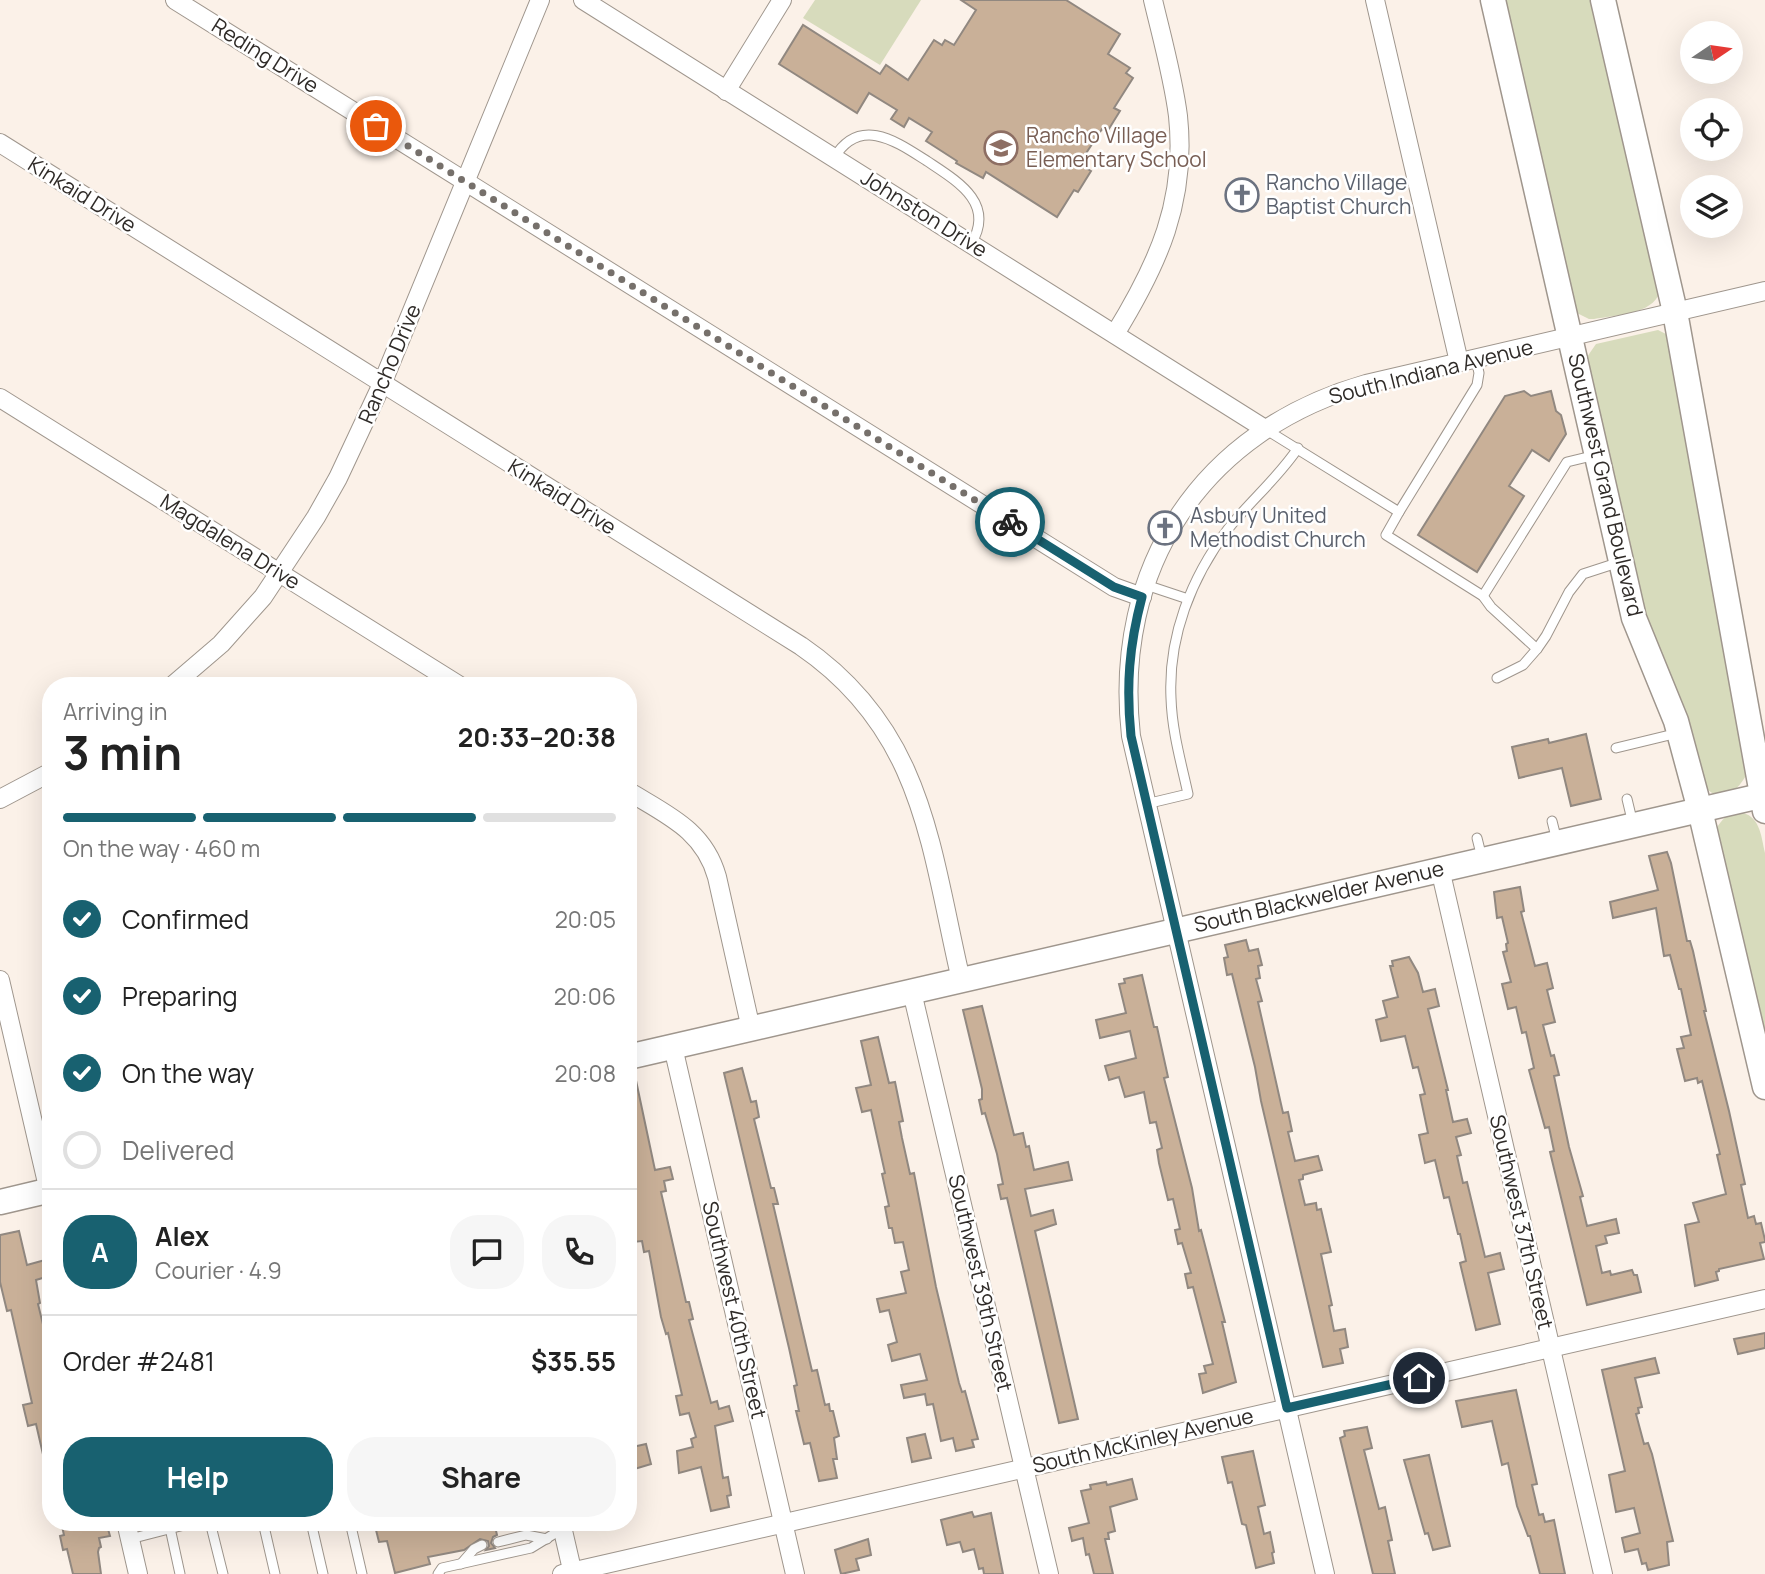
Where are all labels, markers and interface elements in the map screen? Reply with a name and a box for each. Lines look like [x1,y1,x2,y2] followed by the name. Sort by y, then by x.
[207,11,324,99] street label: Reding Drive
[1680,21,1743,84] north arrow
[1680,21,1743,238] map controls
[346,96,406,156] pin
[1680,98,1743,161] button: locate
[357,107,395,145] icon: bag
[1026,121,1207,173] place label: Rancho Village Elementary School
[982,129,1020,167] school or university icon: Rancho Village Elementary School
[23,150,142,239] street label: Kinkaid Drive
[856,163,993,263] street label: Johnston Drive
[1266,168,1411,220] place label: Rancho Village Baptist Church
[1680,175,1743,238] button: layers
[1223,176,1261,214] church icon: Rancho Village Baptist Church
[351,300,427,428] street label: Rancho Drive
[1326,332,1536,410] street label: South Indiana Avenue
[1562,351,1650,619] street label: Southwest Grand Boulevard
[503,452,622,541] street label: Kinkaid Drive
[155,487,306,595] street label: Magdalena Drive
[975,487,1045,557] courier
[1190,501,1366,553] place label: Asbury United Methodist Church
[991,503,1029,541] icon: bike
[1146,509,1184,547] church icon: Asbury United Methodist Church
[63,695,168,727] text: Arriving in
[458,719,616,755] text: 20:33–20:38
[63,721,182,784] text: 3 min
[63,832,260,864] text: On the way · 460 m
[1191,854,1446,938] street label: South Blackwelder Avenue
[63,900,101,938] icon: check
[122,901,249,937] text: Confirmed
[555,903,616,935] text: 20:05
[63,977,101,1015] icon: check
[122,978,238,1014] text: Preparing
[554,980,616,1012] text: 20:06
[63,1054,101,1092] icon: check
[122,1055,254,1091] text: On the way
[555,1057,616,1089] text: 20:08
[1484,1112,1560,1332] street label: Southwest 37th Street
[122,1132,234,1168] text: Delivered
[942,1172,1020,1394] street label: Southwest 39th Street
[696,1198,774,1421] street label: Southwest 40th Street
[450,1215,524,1289] button: chat
[542,1215,616,1289] button: phone
[155,1218,209,1254] text: Alex
[91,1234,109,1270] text: A
[155,1254,282,1286] text: Courier · 4.9
[63,1343,215,1379] text: Order #2481
[531,1343,616,1379] text: $35.55
[1389,1348,1449,1408] pin
[1400,1359,1438,1397] icon: home
[1029,1401,1256,1479] street label: South McKinley Avenue
[63,1437,333,1517] button: Help
[347,1437,616,1517] button: Share

